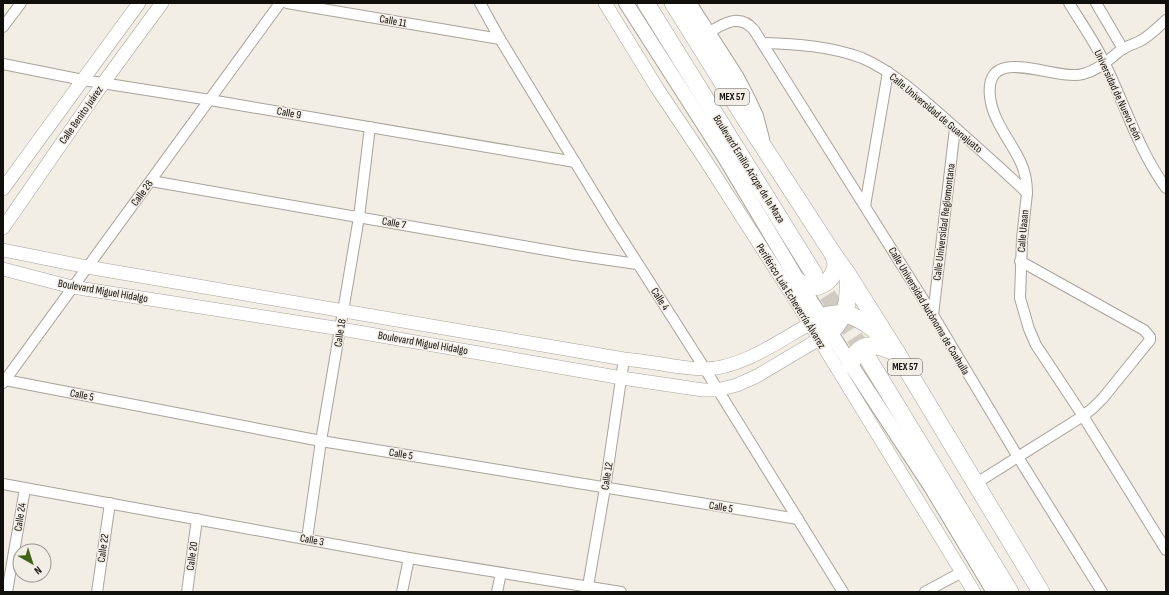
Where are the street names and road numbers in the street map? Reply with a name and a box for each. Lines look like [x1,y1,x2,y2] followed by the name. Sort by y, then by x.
[378,12,408,30] street label: Calle 11
[1091,48,1145,143] street label: Universidad de Nuevo León
[887,70,985,156] street label: Calle Universidad de Guanajuato
[56,83,106,146] street label: Calle Benito Juárez
[715,89,749,105] road number: MEX 57
[276,104,302,122] street label: Calle 9
[710,113,788,225] street label: Boulevard Emilio Arizpe de la Maza
[930,163,958,281] street label: Calle Universidad Regiomontana
[128,177,156,209] street label: Calle 28
[1015,209,1031,253] street label: Calle Uaaan
[381,215,408,232] street label: Calle 7
[753,241,829,351] street label: Periférico Luis Echeverría Álvarez
[886,245,972,377] street label: Calle Universidad Autónoma de Coahuila
[57,277,150,305] street label: Boulevard Miguel Hidalgo
[648,285,672,313] street label: Calle 4
[331,318,349,348] street label: Calle 18
[377,329,470,357] street label: Boulevard Miguel Hidalgo
[888,359,922,375] road number: MEX 57
[69,386,95,404] street label: Calle 5
[388,446,414,462] street label: Calle 5
[598,461,616,491] street label: Calle 12
[708,499,734,515] street label: Calle 5
[11,501,29,532] street label: Calle 24
[299,531,325,549] street label: Calle 3
[95,532,111,563] street label: Calle 22
[184,541,200,571] street label: Calle 20

